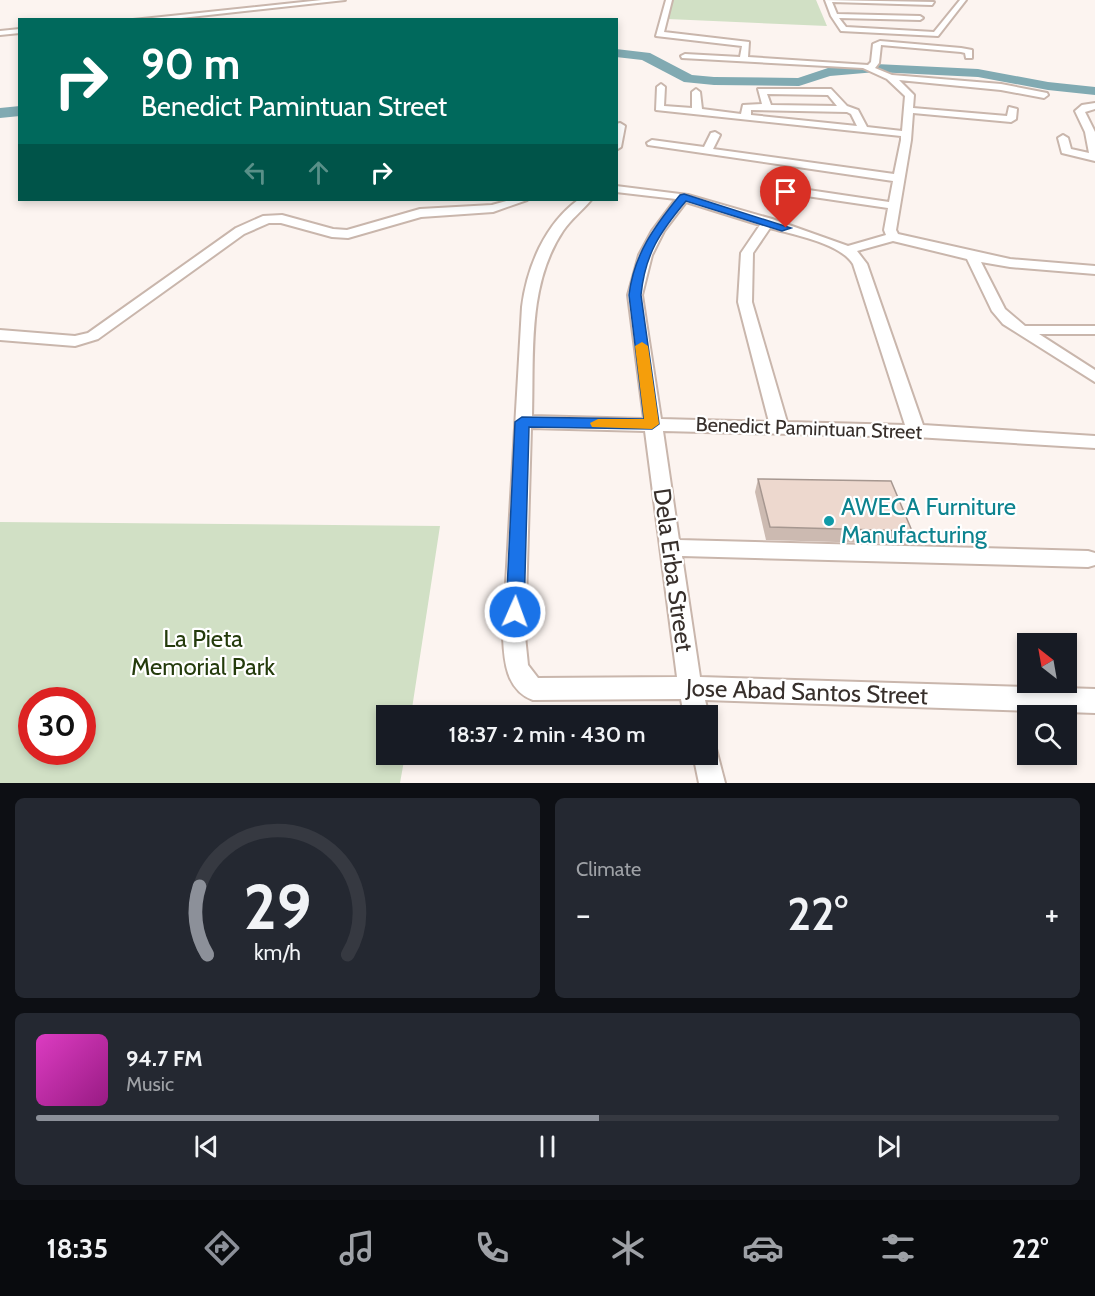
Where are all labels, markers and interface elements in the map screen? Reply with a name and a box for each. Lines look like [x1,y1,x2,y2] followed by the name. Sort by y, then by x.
[141,38,240,90] text: 90 m
[42,42,120,120] icon: right
[141,90,447,123] text: Benedict Pamintuan Street
[239,156,272,189] icon: left
[302,156,335,189] icon: ahead
[365,156,398,189] icon: right
[760,166,811,228] pin
[769,175,802,208] icon: arrive
[695,412,923,444] street label: Benedict Pamintuan Street
[648,486,699,654] street label: Dela Erba Street
[841,492,1016,549] place label: AWECA Furniture Manufacturing
[822,514,836,528] marker: AWECA Furniture Manufacturing
[483,580,547,644] position arrow
[131,624,275,681] park label: La Pieta Memorial Park
[1017,633,1077,693] north arrow
[1017,633,1077,765] map controls
[685,673,928,710] street label: Jose Abad Santos Street
[18,687,96,765] speed limit sign: 30
[1017,705,1077,765] button: search
[449,721,645,748] text: 18:37 · 2 min · 430 m
[576,857,641,881] text: Climate
[243,869,312,945] text: 29
[787,887,848,941] text: 22°
[576,894,591,934] text: −
[1044,894,1059,934] text: +
[254,939,301,965] text: km/h
[126,1045,203,1072] text: 94.7 FM
[126,1072,174,1096] text: Music
[190,1130,223,1163] icon: previous
[531,1130,564,1163] icon: pause
[872,1130,905,1163] icon: next
[201,1227,243,1269] icon: directions
[336,1227,378,1269] icon: music
[471,1227,513,1269] icon: phone
[607,1227,649,1269] icon: climate
[742,1227,784,1269] icon: car
[877,1227,919,1269] icon: filters
[47,1232,108,1265] text: 18:35
[1012,1232,1048,1265] text: 22°

